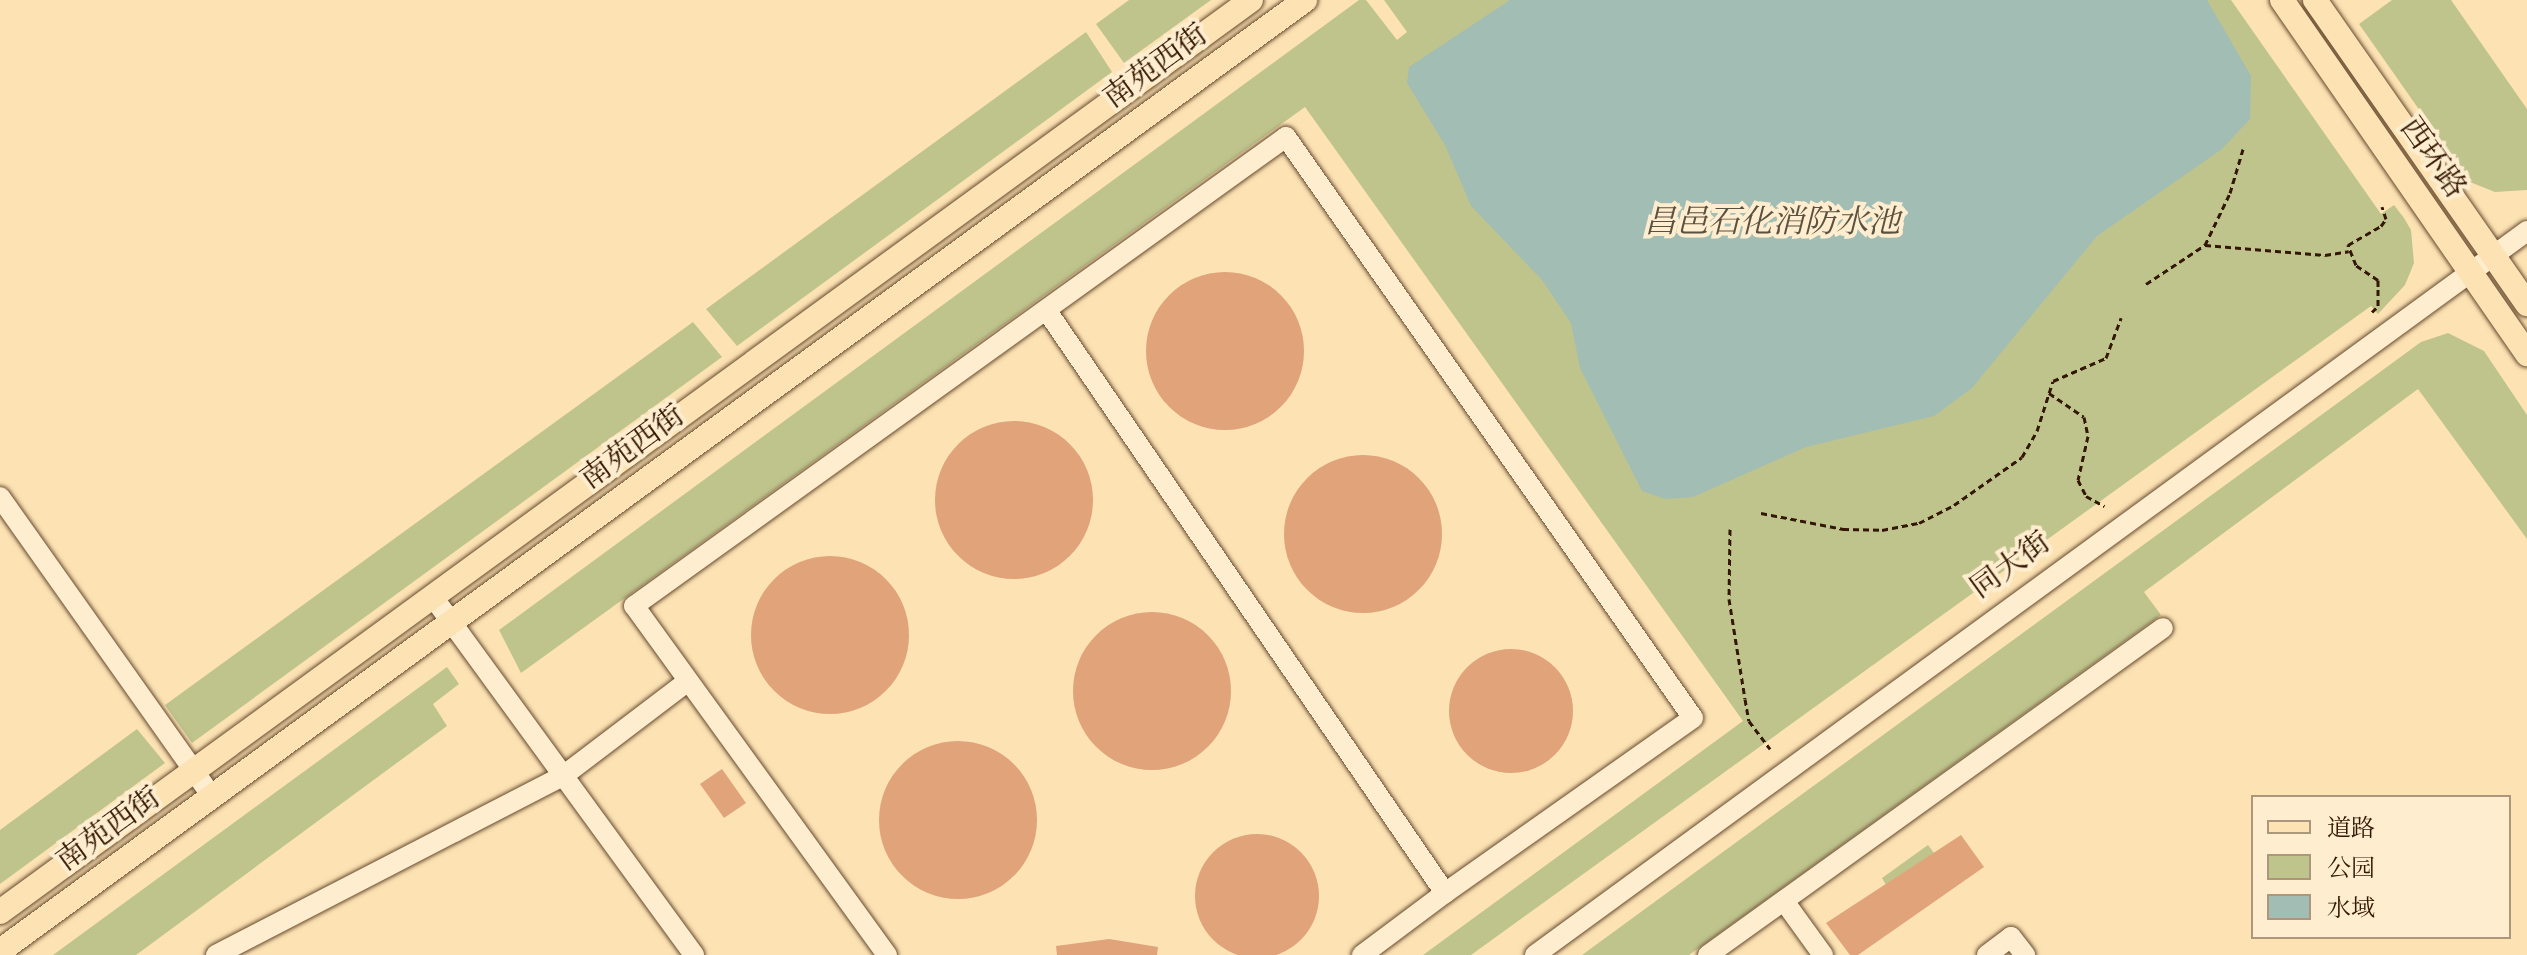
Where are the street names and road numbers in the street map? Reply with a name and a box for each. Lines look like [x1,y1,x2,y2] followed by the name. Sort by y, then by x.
[1098,18,1216,118] street label: 南苑西街
[2390,112,2472,206] street label: 西环路
[575,399,693,499] street label: 南苑西街
[1965,526,2059,608] street label: 同大街
[51,781,169,881] street label: 南苑西街

